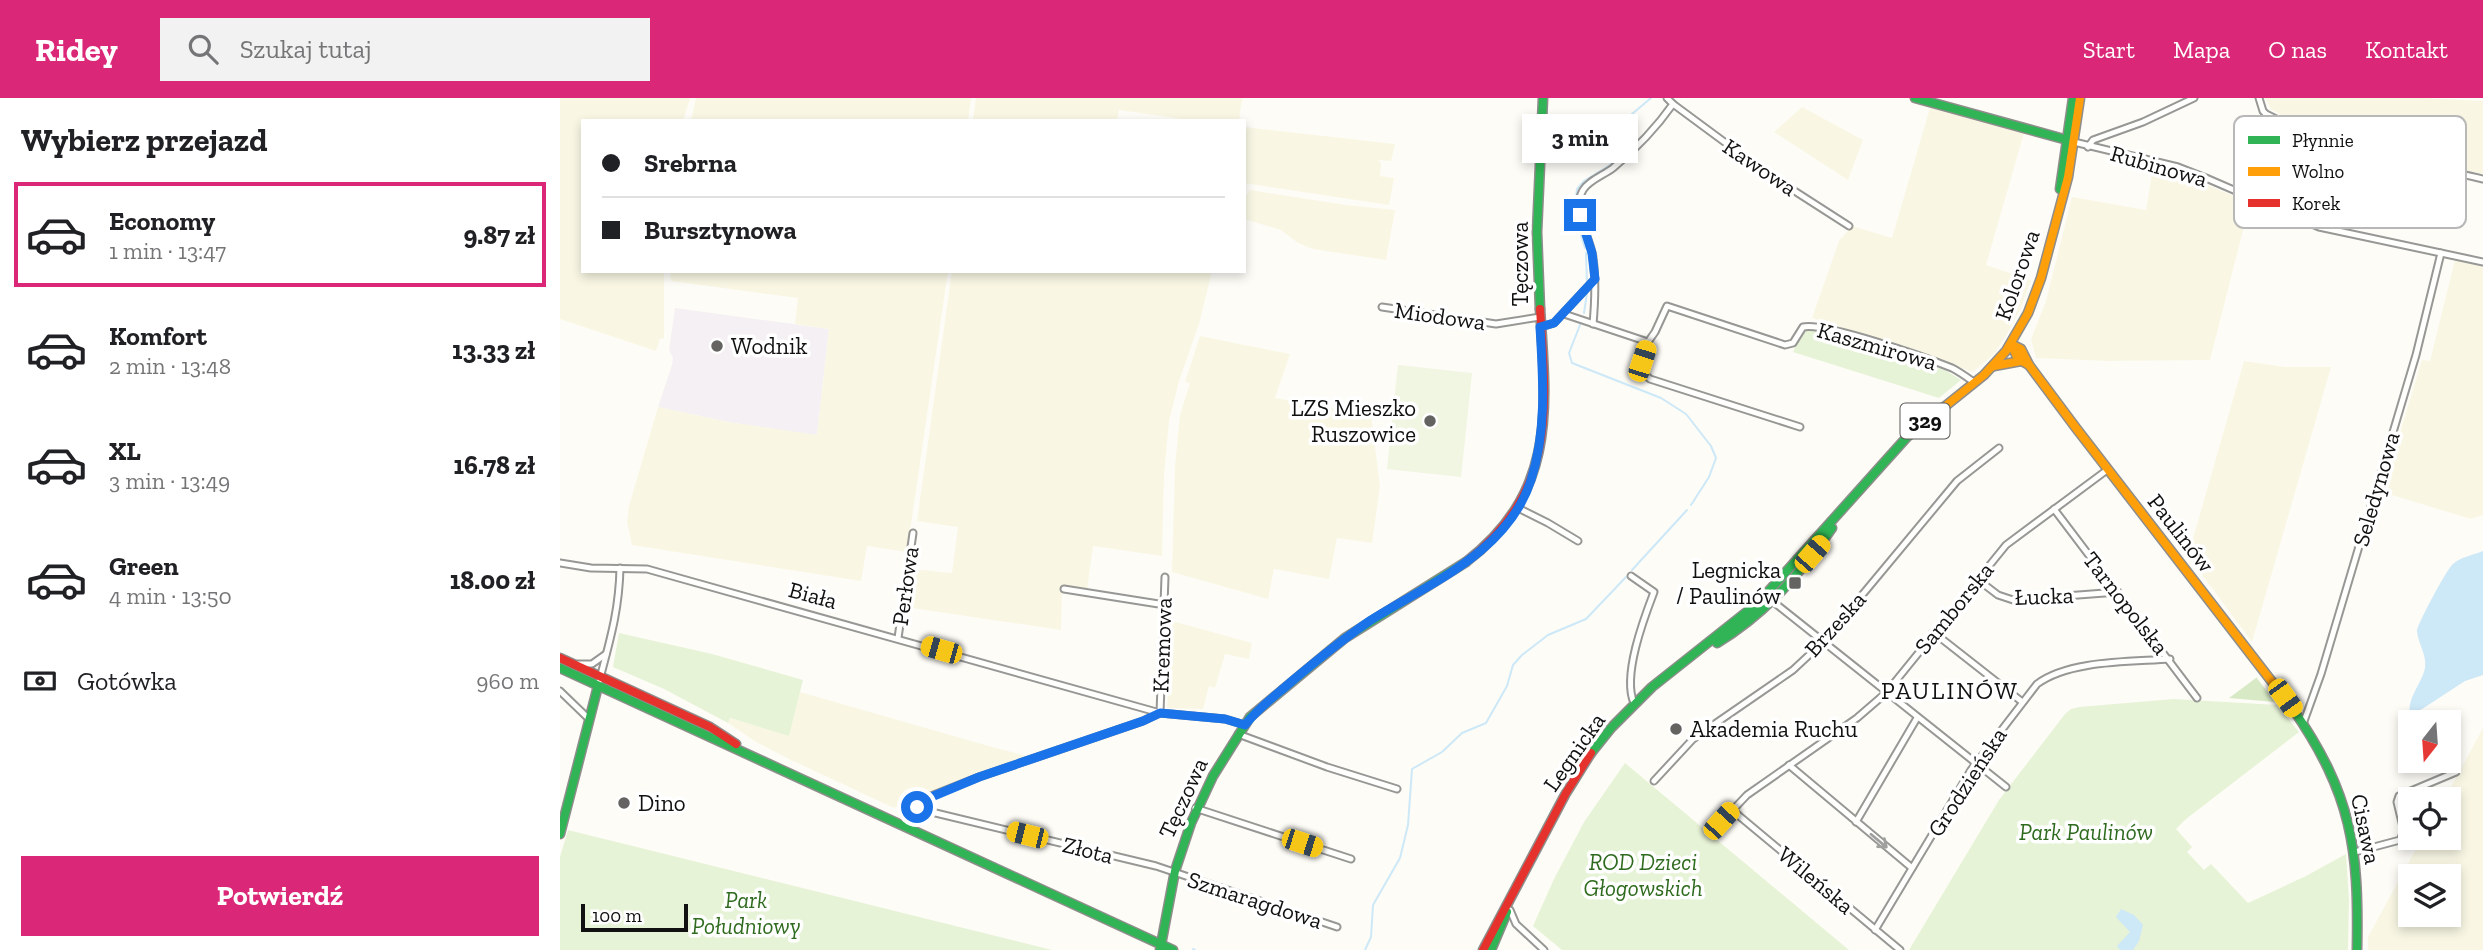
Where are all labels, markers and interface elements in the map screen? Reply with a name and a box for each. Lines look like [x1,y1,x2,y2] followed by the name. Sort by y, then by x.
[160,18,650,81] search box
[35,30,118,69] text: Ridey
[184,30,222,68] icon: search
[240,33,372,65] text: Szukaj tutaj
[2083,35,2135,64] text: Start
[2173,35,2230,64] text: Mapa
[2268,35,2327,64] text: O nas
[2365,35,2448,64] text: Kontakt
[1522,114,1638,162] callout: 3 min
[2234,116,2466,228] legend
[21,121,268,159] text: Wybierz przejazd
[1551,124,1609,152] text: 3 min
[2292,129,2354,152] text: Płynnie
[1718,132,1802,202] street label: Kawowa
[2107,139,2211,193] street label: Rubinowa
[644,147,737,179] text: Srebrna
[2292,160,2345,183] text: Wolno
[2292,192,2340,215] text: Korek
[1564,199,1596,231] route end
[25,203,88,266] icon: car
[109,205,215,237] text: Economy
[644,214,797,246] text: Bursztynowa
[463,219,535,251] text: 9.87 zł
[1506,221,1534,307] street label: Tęczowa
[1988,226,2046,324] street label: Kolorowa
[109,237,226,265] text: 1 min · 13:47
[1393,296,1487,336] street label: Miodowa
[1814,316,1940,376] street label: Kaszmirowa
[25,318,88,381] icon: car
[109,320,207,352] text: Komfort
[731,332,807,360] place label: Wodnik
[452,334,535,366] text: 13.33 zł
[709,338,725,354] marker: Wodnik
[1626,338,1659,384] car
[109,352,231,380] text: 2 min · 13:48
[1291,394,1416,448] place label: LZS Mieszko Ruszowice
[1900,404,1950,438] road number: 329
[1422,413,1438,429] marker: LZS Mieszko Ruszowice
[2346,429,2406,549] street label: Seledynowa
[25,433,88,496] icon: car
[109,435,141,467] text: XL
[454,449,535,481] text: 16.78 zł
[109,467,230,495] text: 3 min · 13:49
[2142,488,2221,578] street label: Paulinów
[1791,531,1834,577] car
[886,545,924,627] street label: Perłowa
[2077,546,2175,660] street label: Tarnopolska
[25,548,88,611] icon: car
[109,550,179,582] text: Green
[1676,556,1781,610] place label: Legnicka / Paulinów
[1908,556,2000,660] street label: Samborska
[450,564,535,596] text: 18.00 zł
[786,575,840,615] street label: Biała
[1787,575,1803,591] marker: Legnicka / Paulinów
[2014,581,2074,611] street label: Łucka
[109,582,232,610] text: 4 min · 13:50
[1798,586,1872,662] street label: Brzeska
[1146,597,1178,693] street label: Kremowa
[918,634,965,666] car
[21,662,59,700] icon: cash
[77,665,177,697] text: Gotówka
[476,667,539,695] text: 960 m
[2265,675,2306,721] car
[1881,676,2019,705] district label: PAULINÓW
[1537,707,1611,797] street label: Legnicka
[2398,710,2460,774] north arrow
[2398,710,2461,927] map controls
[1690,715,1858,743] place label: Akademia Ruchu
[1668,721,1684,737] marker: Akademia Ruchu
[1921,722,2013,842] street label: Grodzieńska
[1152,753,1214,843] street label: Tęczowa
[2398,787,2461,850] button: locate
[638,789,686,817] place label: Dino
[901,791,933,823] route start
[2345,791,2387,867] street label: Cisawa
[616,795,632,811] marker: Dino
[1700,798,1743,844] car
[2019,818,2153,846] park label: Park Paulinów
[1005,820,1050,850] car
[1279,827,1326,859] car
[1060,830,1116,870] street label: Złota
[1869,833,1887,849] one-way arrow
[1772,840,1860,920] street label: Wileńska
[1583,848,1703,902] park label: ROD Dzieci Głogowskich
[21,856,539,936] button: Potwierdź
[2398,864,2461,927] button: layers
[1184,865,1326,935] street label: Szmaragdowa
[691,886,801,940] park label: Park Południowy
[581,901,688,933] scale bar
[592,904,642,927] text: 100 m

